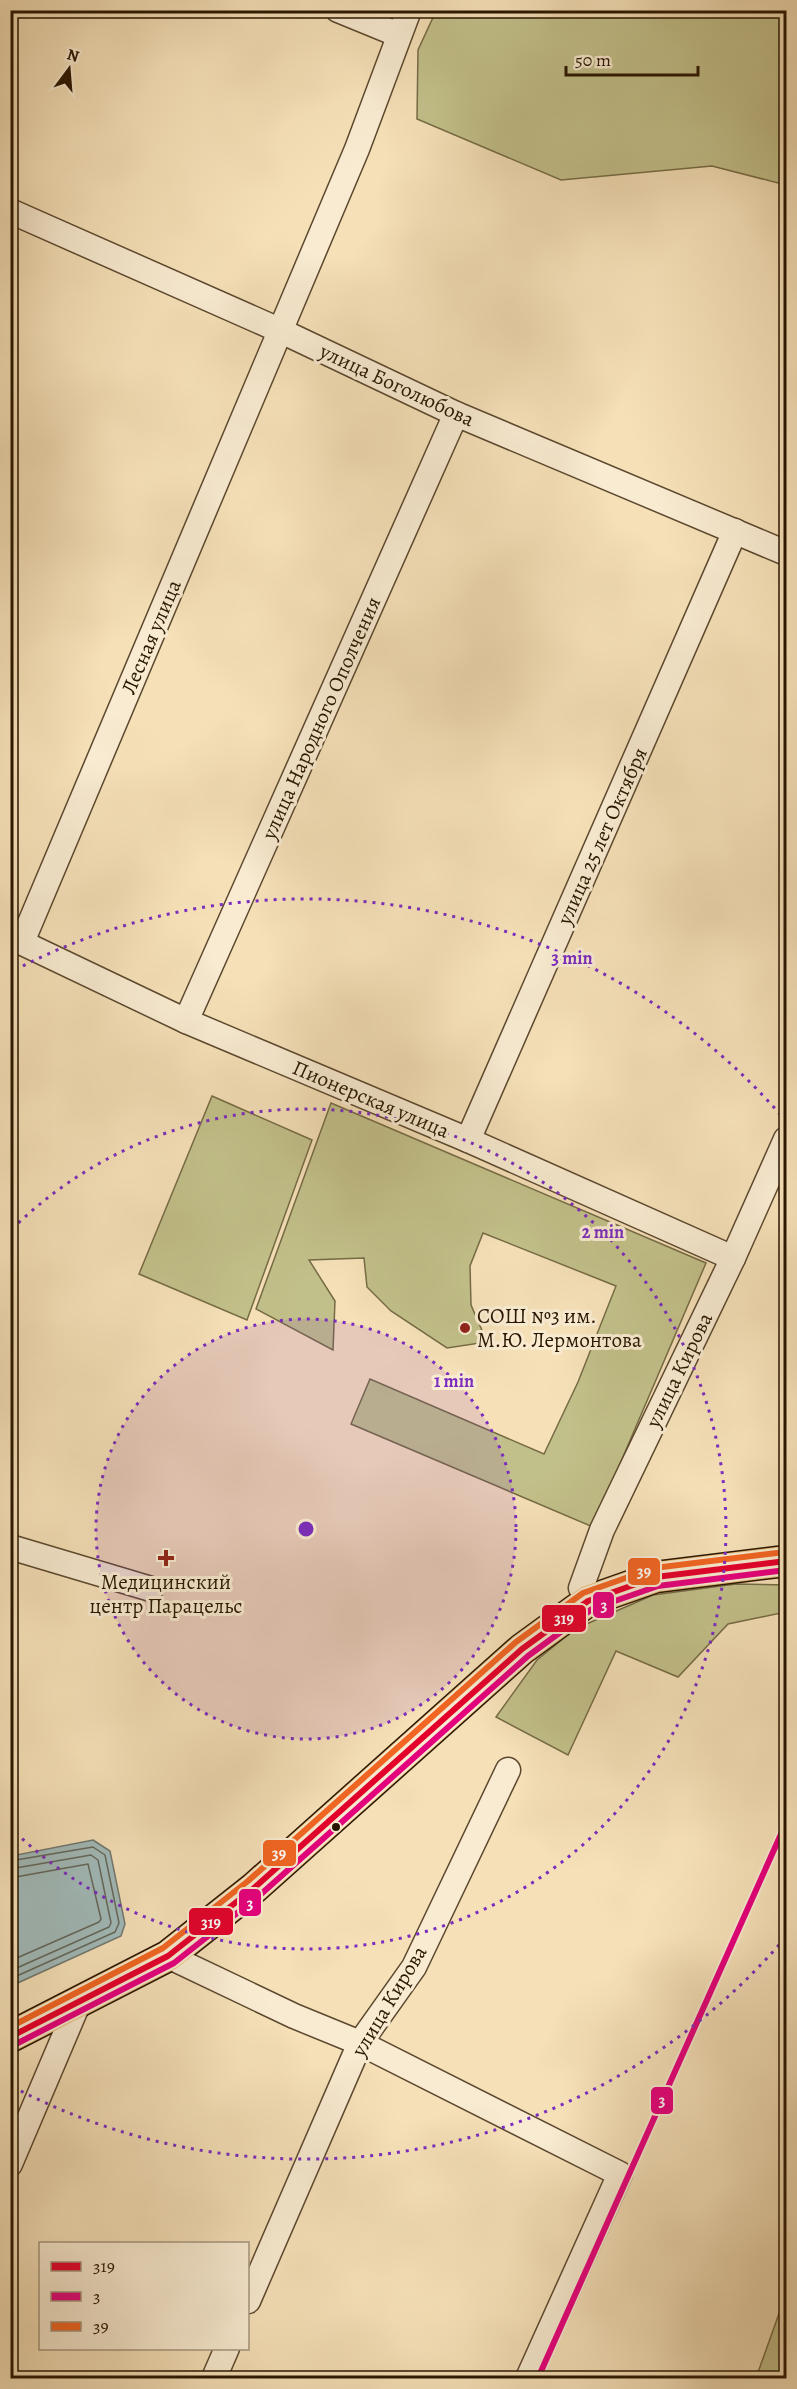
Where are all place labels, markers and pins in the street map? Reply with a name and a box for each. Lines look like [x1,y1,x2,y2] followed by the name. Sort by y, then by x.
[477,1302,642,1354] place label: СОШ №3 им. М.Ю. Лермонтова
[458,1321,472,1335] marker: СОШ №3 им. М.Ю. Лермонтова
[296,1519,316,1539] centre of rings
[157,1549,175,1567] marker: Медицинский центр Парацельс
[90,1568,242,1620] place label: Медицинский центр Парацельс
[330,1821,342,1833] unlabelled marker

